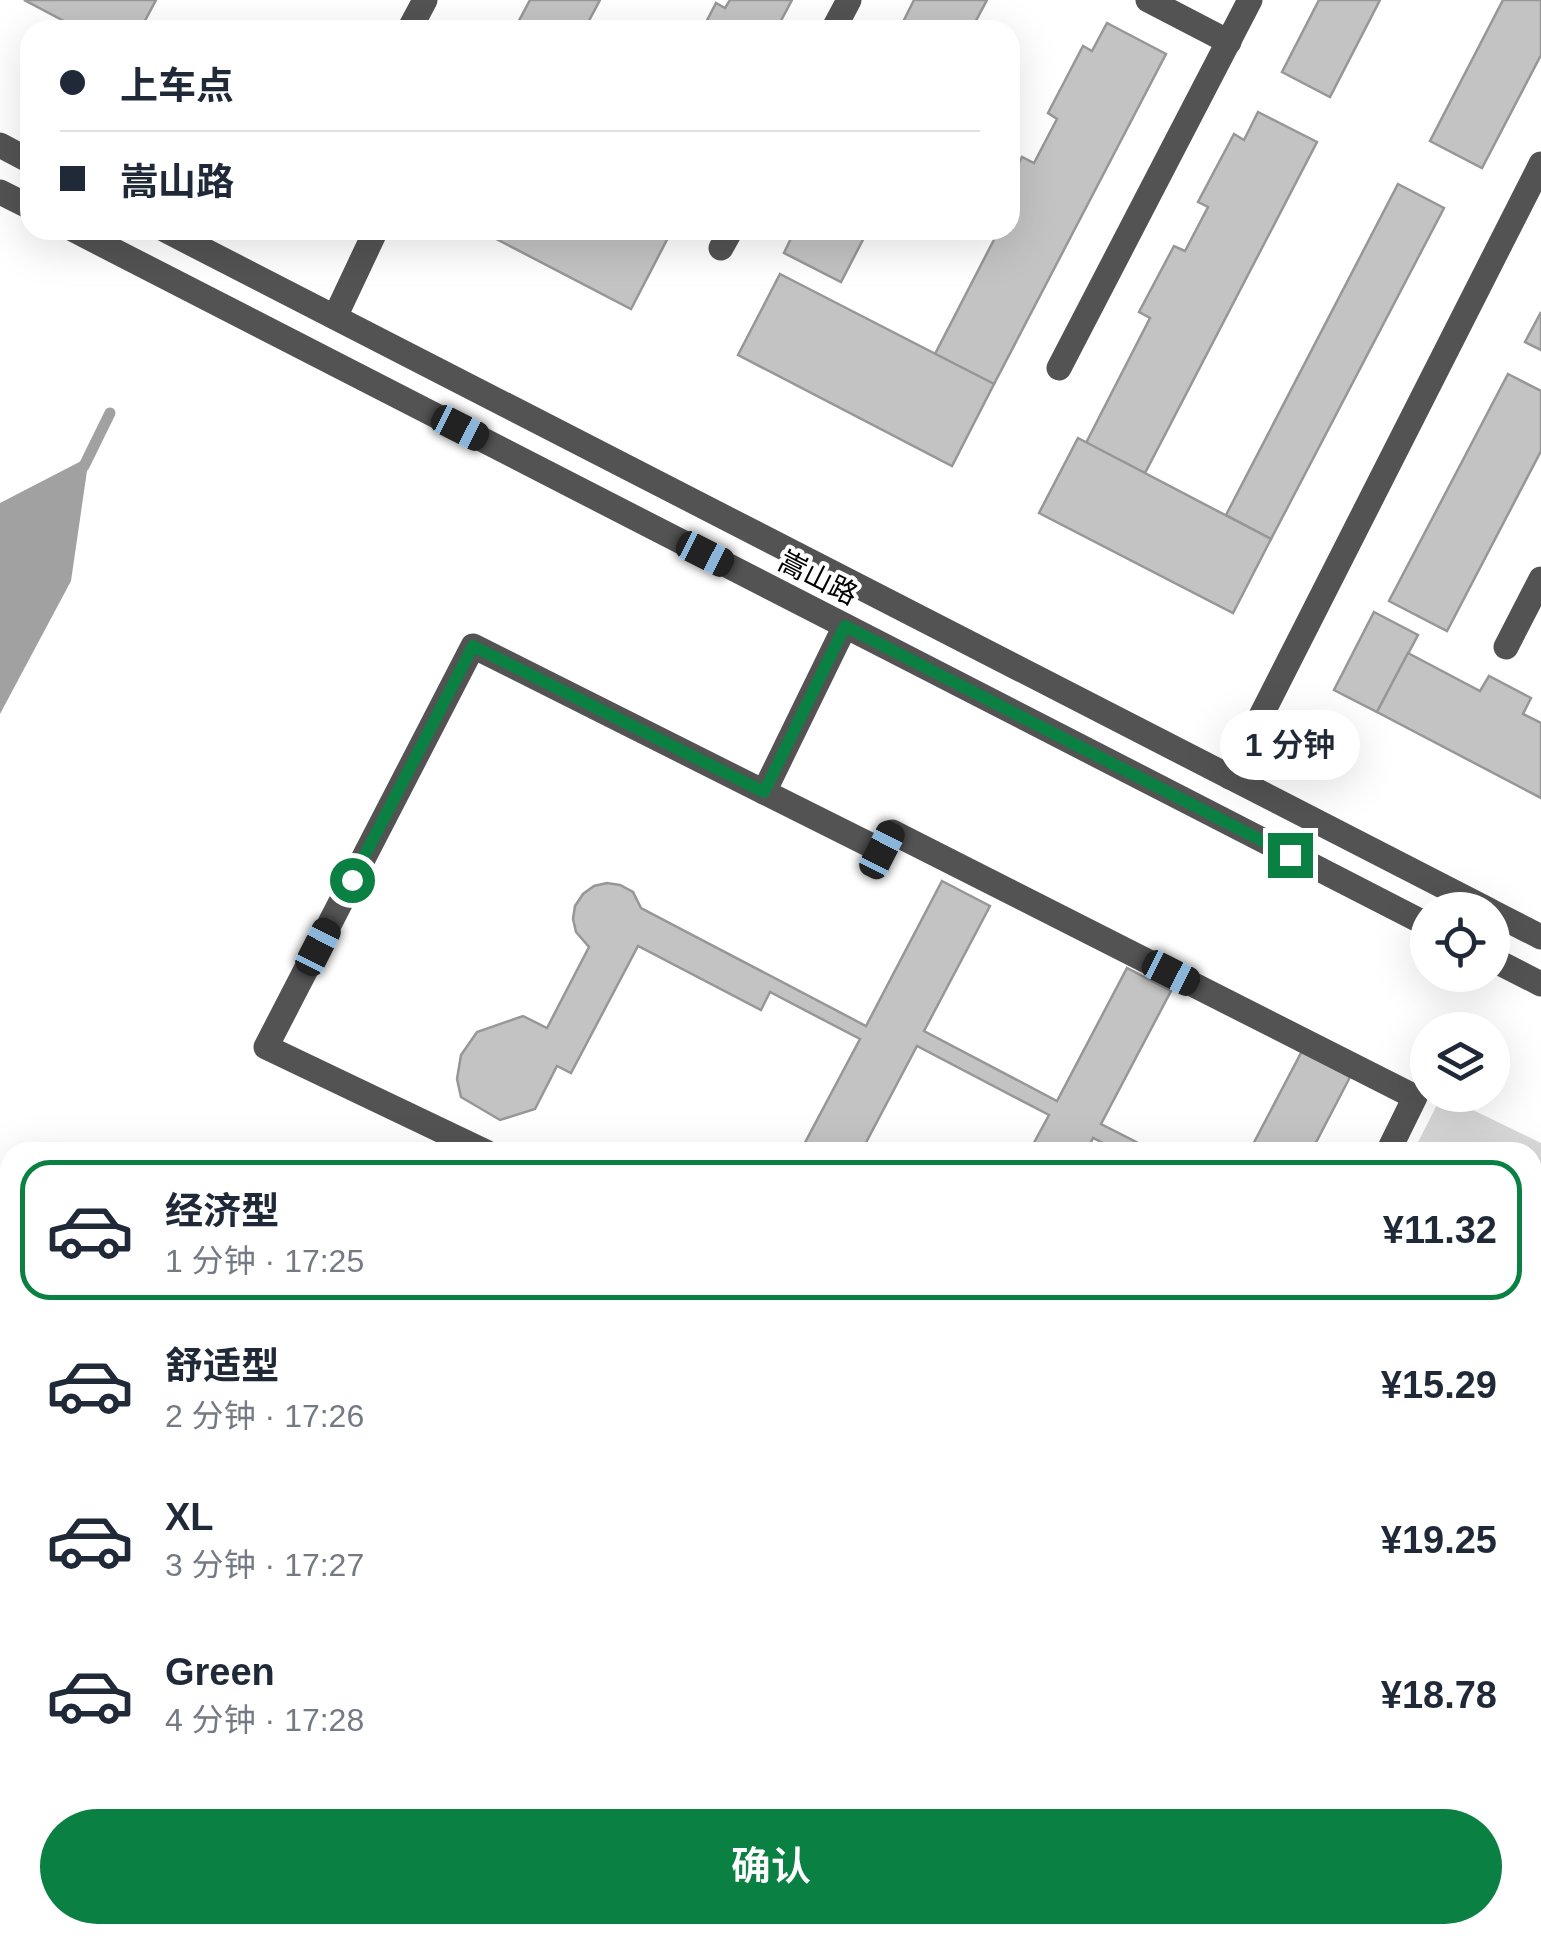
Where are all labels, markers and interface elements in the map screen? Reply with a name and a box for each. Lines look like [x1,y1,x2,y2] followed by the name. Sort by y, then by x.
[120,65,234,107] text: 上车点
[120,161,234,203] text: 嵩山路
[426,401,494,455] car
[671,527,739,581] car
[774,545,862,611] street label: 嵩山路
[1220,710,1360,780] callout: 1 分钟
[1245,727,1335,763] text: 1 分钟
[855,816,909,884] car
[1268,833,1313,878] route end
[330,858,375,903] route start
[1410,892,1510,1112] map controls
[1410,892,1510,992] button: locate
[291,913,345,981] car
[1137,946,1205,1000] car
[1410,1012,1510,1112] button: layers
[45,1185,135,1275] icon: car
[165,1190,279,1232] text: 经济型
[1383,1209,1497,1251] text: ¥11.32
[165,1243,364,1279] text: 1 分钟 · 17:25
[45,1340,135,1430] icon: car
[165,1345,279,1387] text: 舒适型
[1381,1364,1497,1406] text: ¥15.29
[165,1398,364,1434] text: 2 分钟 · 17:26
[45,1495,135,1585] icon: car
[165,1496,214,1538] text: XL
[1381,1519,1497,1561] text: ¥19.25
[165,1547,364,1583] text: 3 分钟 · 17:27
[45,1650,135,1740] icon: car
[165,1651,275,1693] text: Green
[1381,1674,1497,1716] text: ¥18.78
[165,1702,364,1738] text: 4 分钟 · 17:28
[40,1809,1502,1924] button: 确认

